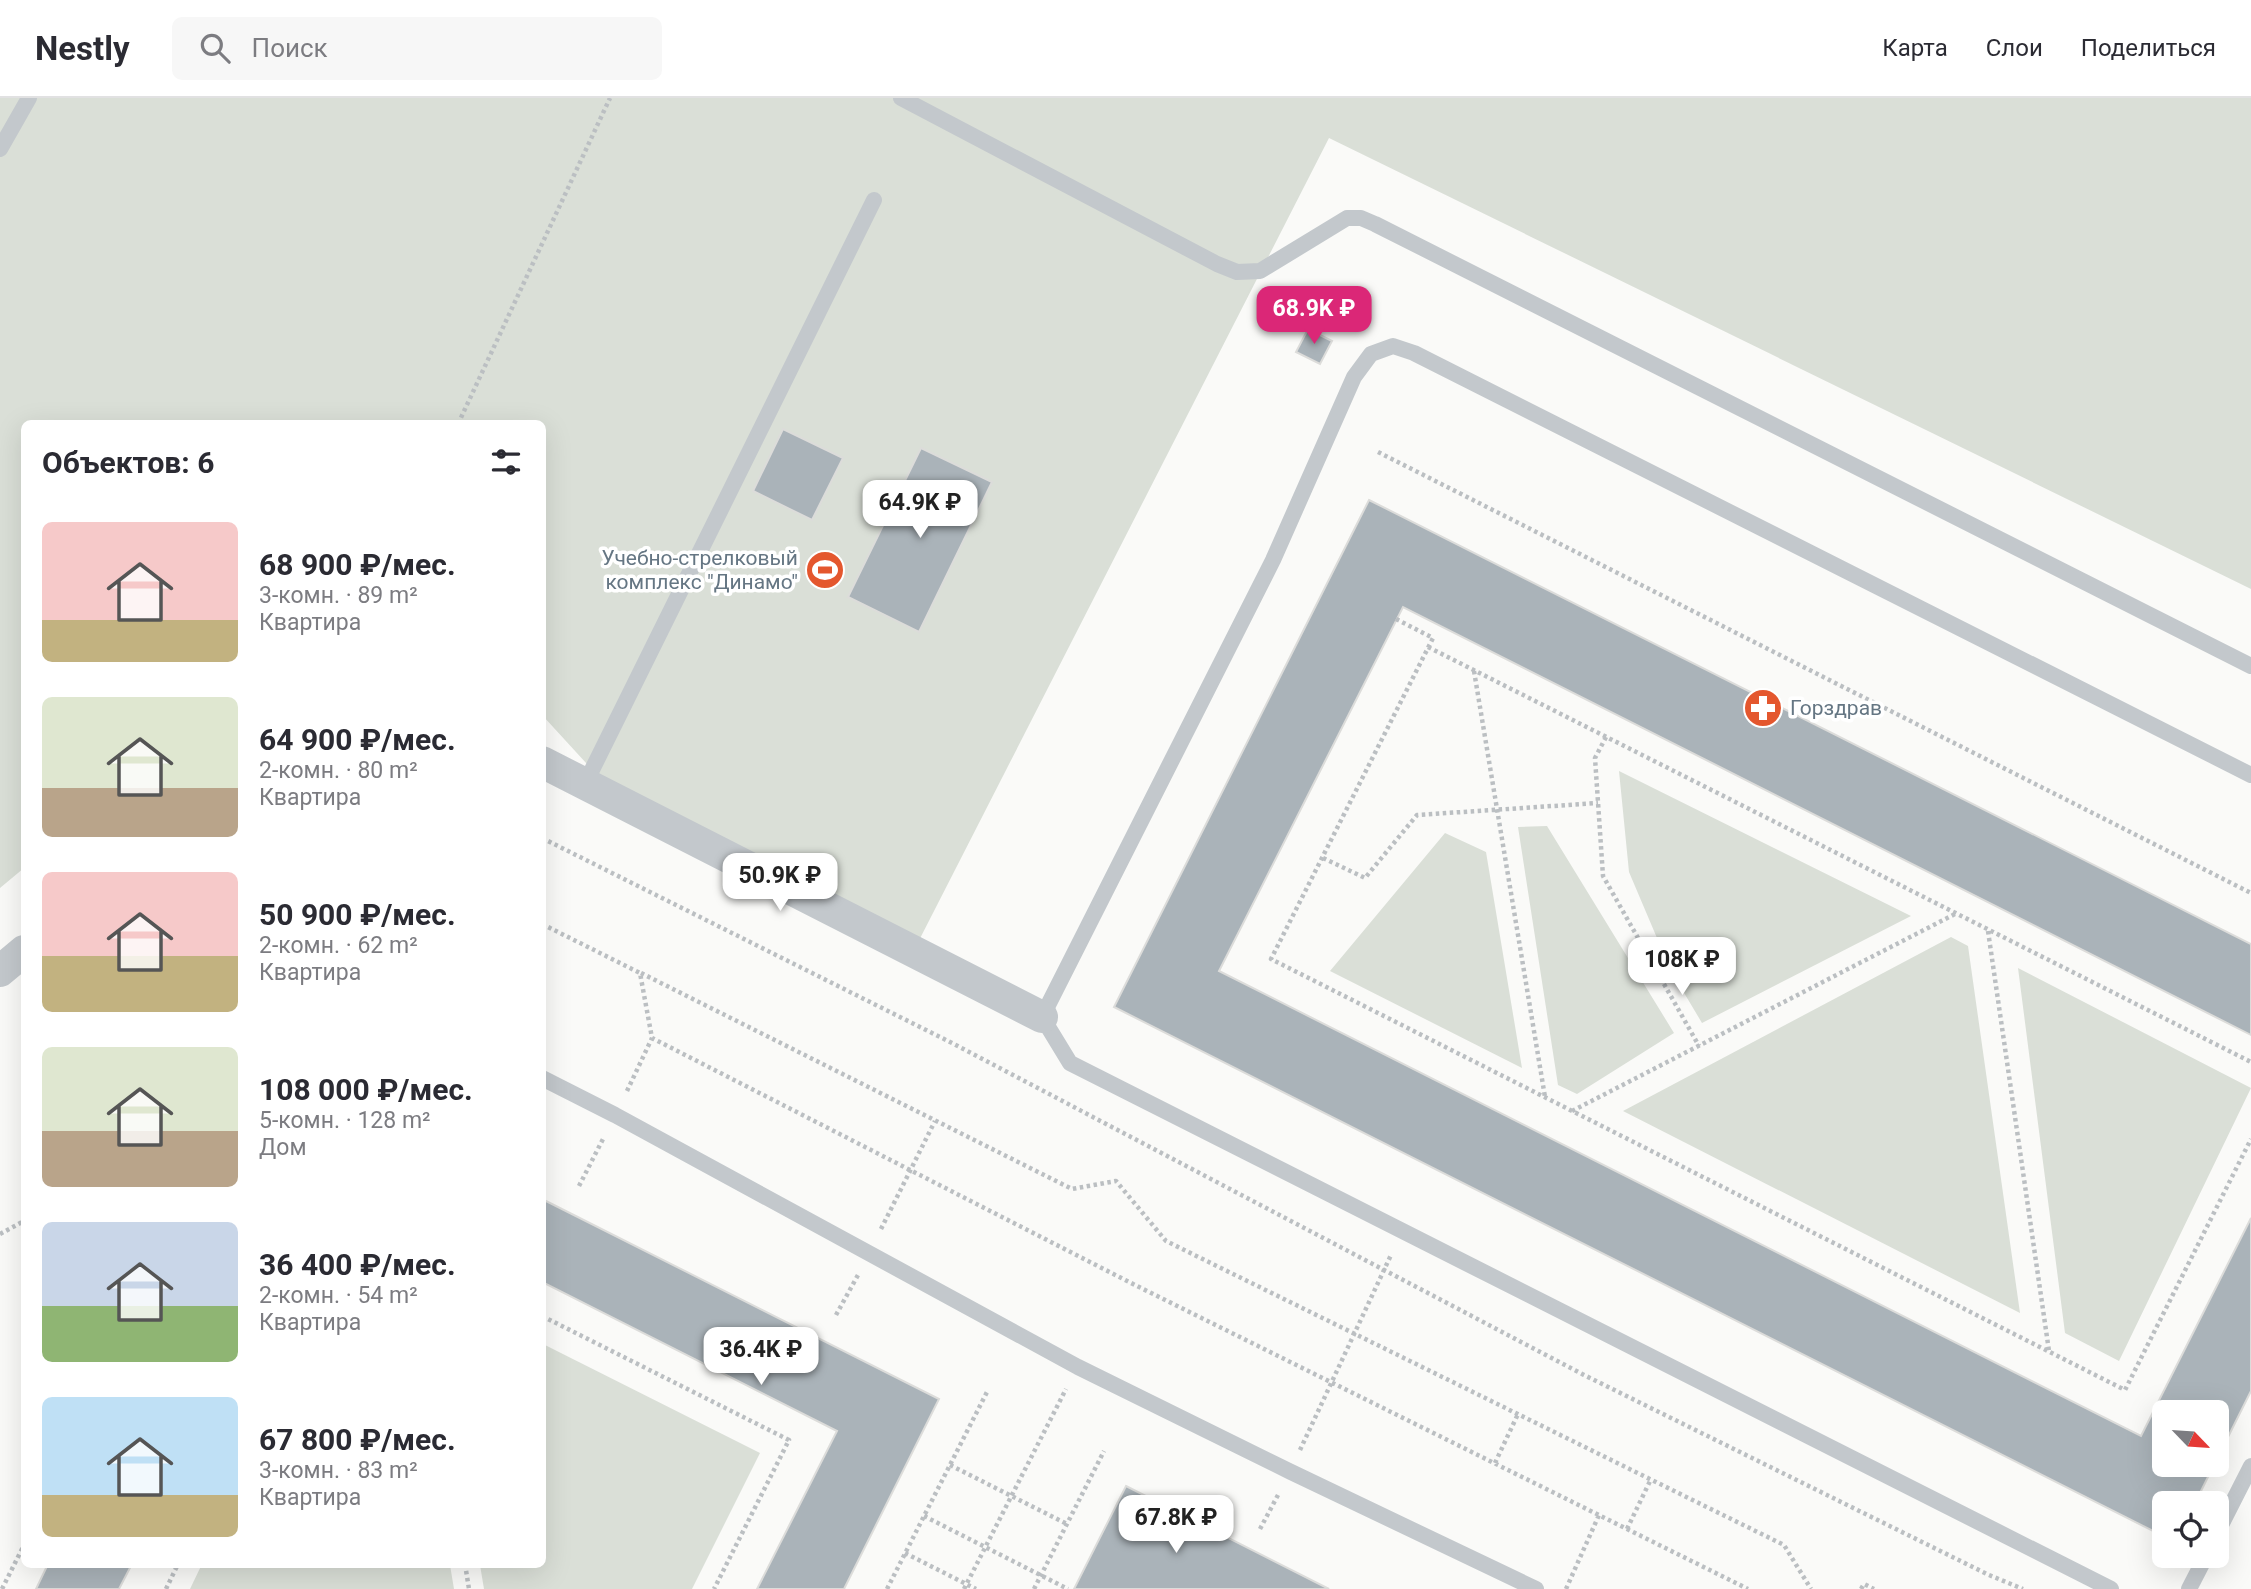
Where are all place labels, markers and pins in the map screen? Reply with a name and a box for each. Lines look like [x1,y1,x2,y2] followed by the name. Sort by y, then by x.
[1249,286,1379,346] pin: 68.9K ₽
[855,480,985,540] pin: 64.9K ₽
[601,546,798,594] place label: Учебно-стрелковый комплекс "Динамо"
[804,549,846,591] sports icon: Учебно-стрелковый комплекс "Динамо"
[1742,687,1784,729] pharmacy icon: Горздрав
[1790,696,1882,720] place label: Горздрав
[715,854,845,913] pin: 50.9K ₽
[1625,937,1739,997] pin: 108K ₽
[696,1328,826,1387] pin: 36.4K ₽
[1111,1496,1241,1555] pin: 67.8K ₽

